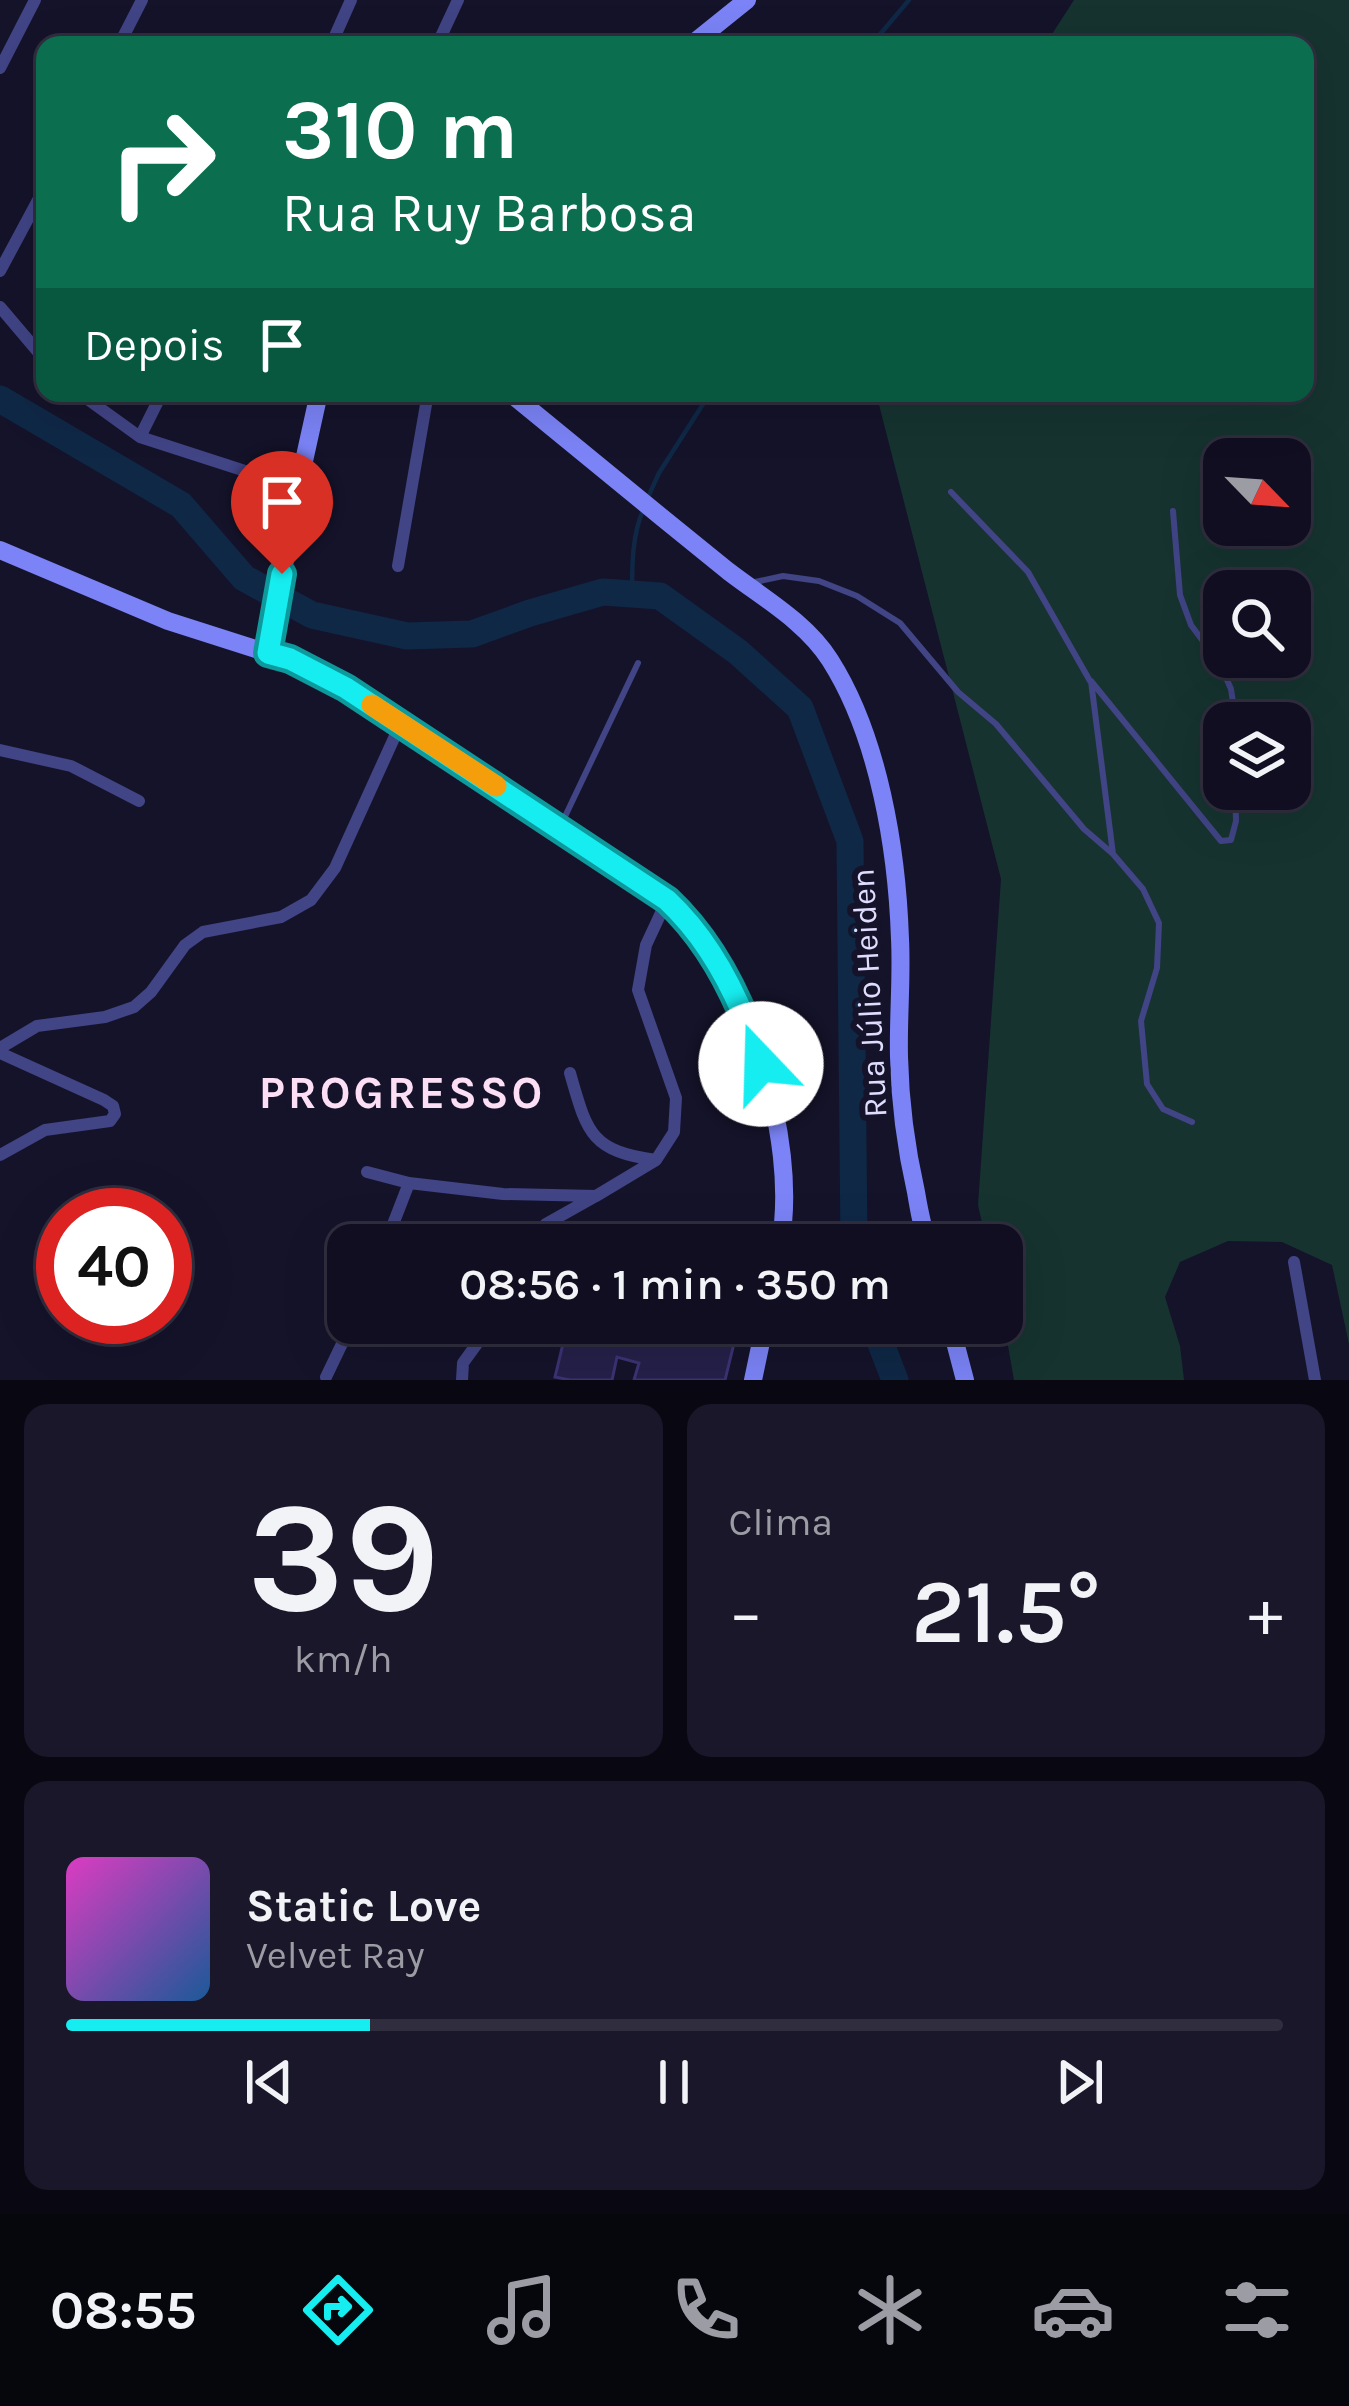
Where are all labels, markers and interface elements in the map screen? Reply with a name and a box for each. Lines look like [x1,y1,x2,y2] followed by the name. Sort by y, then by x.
[282,81,518,179] text: 310 m
[84,84,240,240] icon: right
[282,181,696,245] text: Rua Ruy Barbosa
[249,312,315,378] icon: arrive
[84,319,225,371] text: Depois
[1203,438,1311,546] north arrow
[1203,438,1311,810] map controls
[231,451,333,574] pin
[249,469,315,535] icon: arrive
[1203,570,1311,678] button: search
[1203,702,1311,810] button: layers
[843,867,895,1119] street label: Rua Júlio Heiden
[698,1001,824,1127] position arrow
[259,1067,545,1119] district label: PROGRESSO
[36,1188,192,1344] speed limit sign: 40
[459,1258,891,1310] text: 08:56 · 1 min · 350 m
[247,1467,439,1649] text: 39
[729,1499,833,1545] text: Clima
[911,1559,1100,1665] text: 21.5°
[729,1574,763,1652] text: −
[1248,1574,1283,1652] text: +
[294,1636,393,1682] text: km/h
[246,1880,481,1932] text: Static Love
[246,1932,425,1978] text: Velvet Ray
[236,2049,302,2115] icon: previous
[641,2049,707,2115] icon: pause
[1047,2049,1113,2115] icon: next
[296,2268,380,2352] icon: directions
[480,2268,564,2352] icon: music
[664,2268,748,2352] icon: phone
[848,2268,932,2352] icon: climate
[1031,2268,1115,2352] icon: car
[1215,2268,1299,2352] icon: filters
[50,2278,196,2342] text: 08:55

